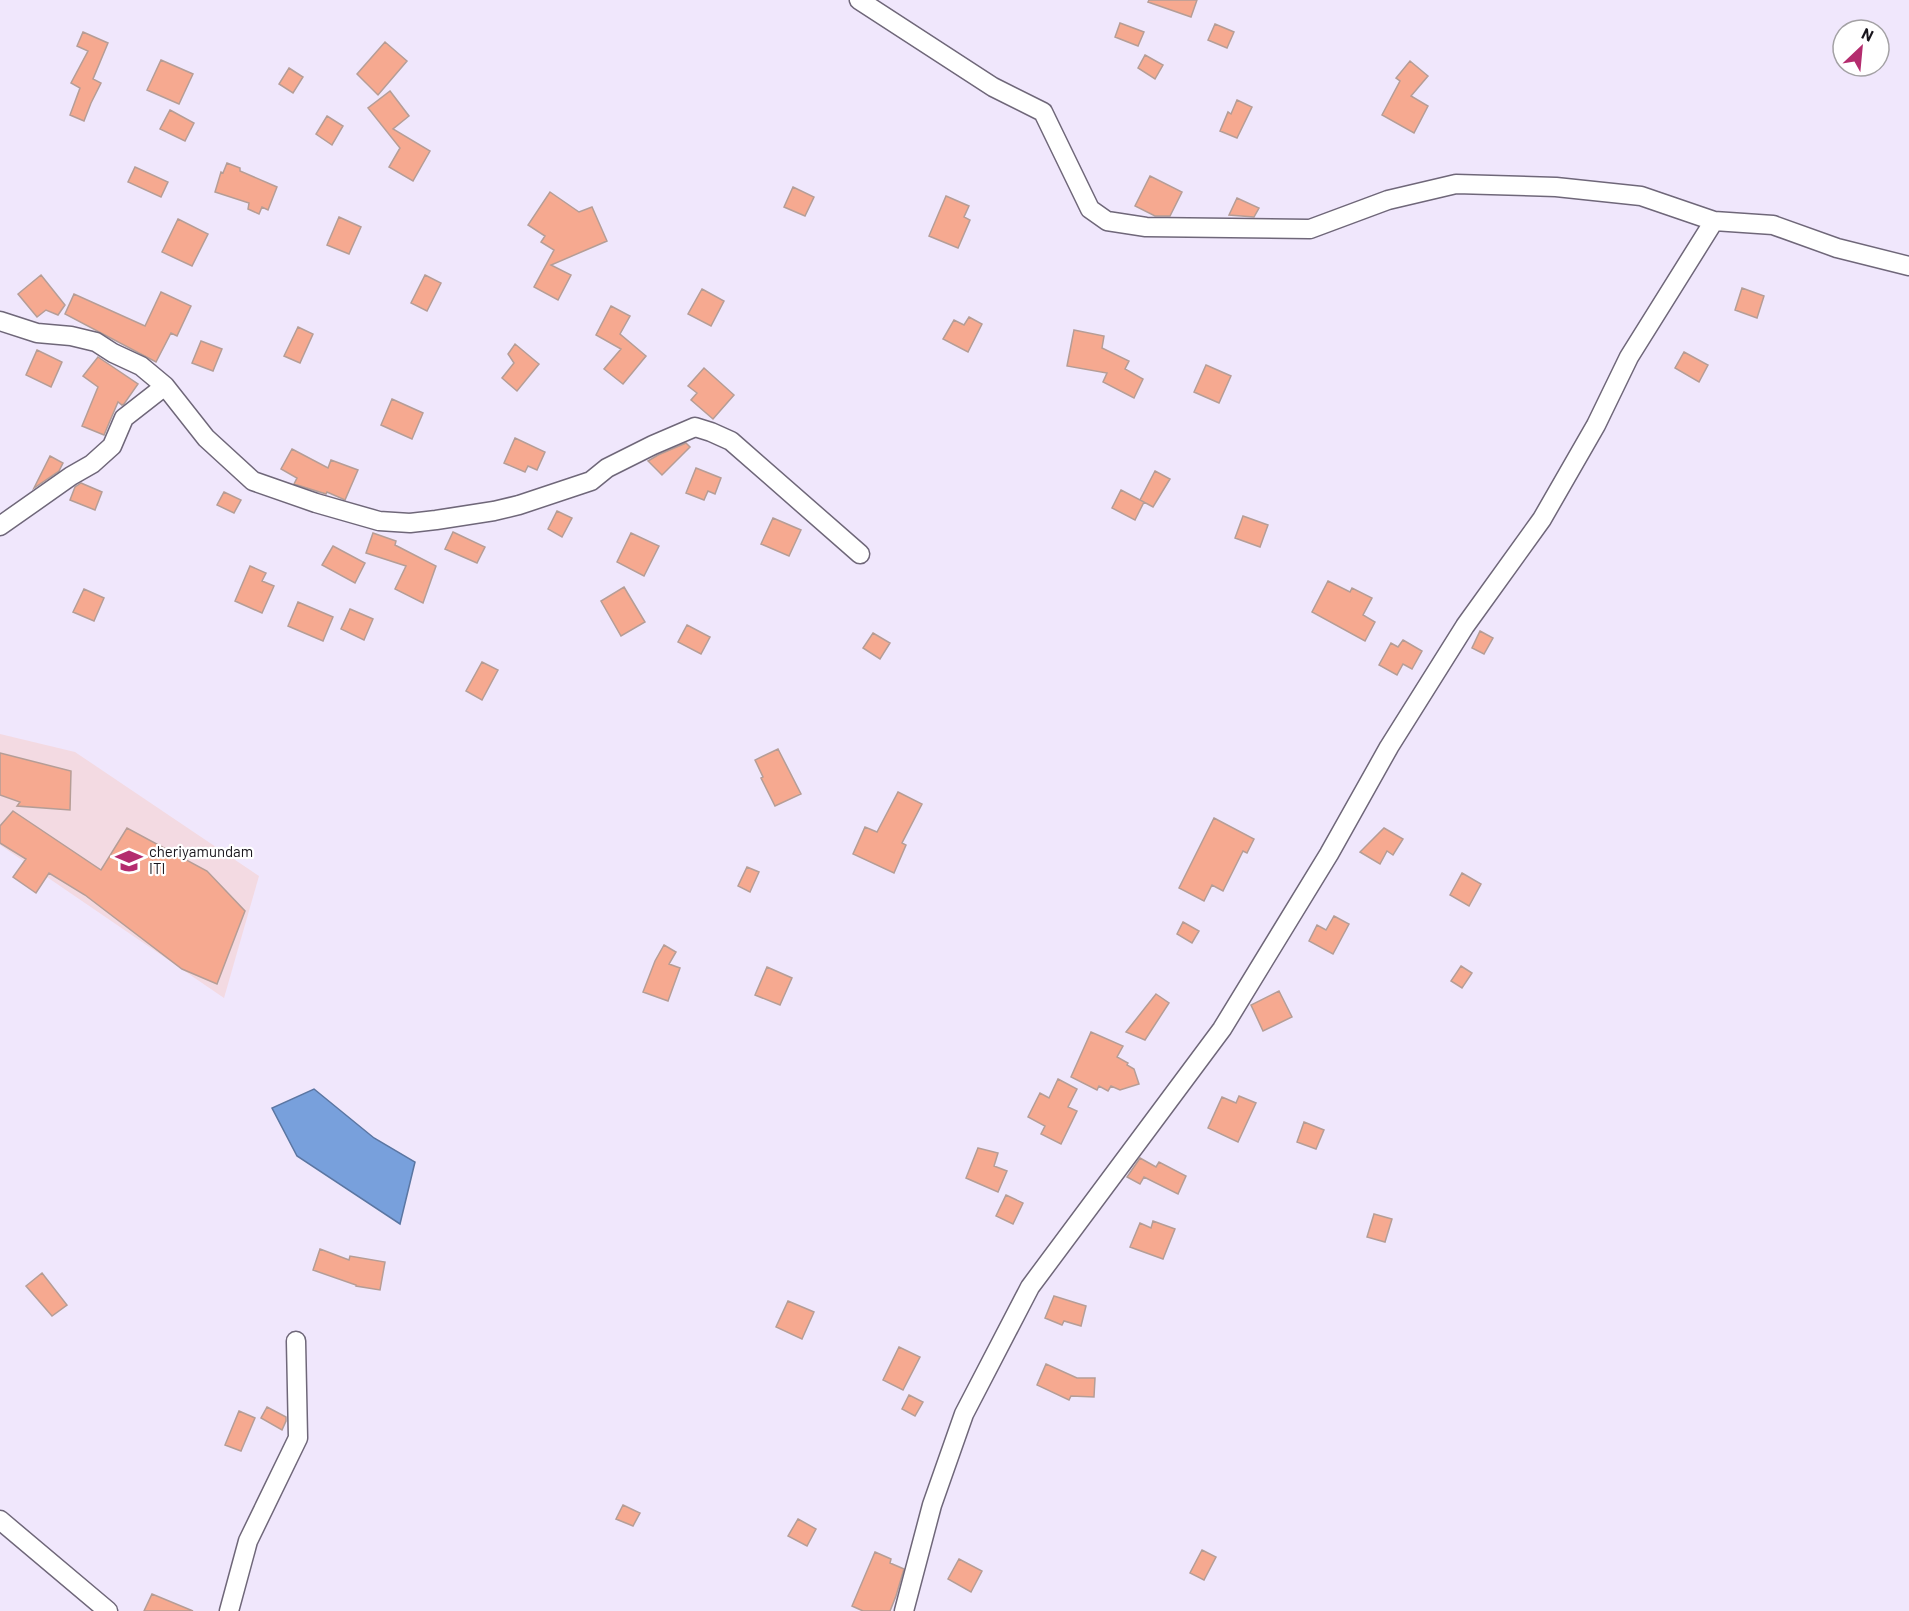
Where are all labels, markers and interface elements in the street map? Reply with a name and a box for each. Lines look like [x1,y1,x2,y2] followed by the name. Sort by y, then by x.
[1831,18,1891,78] north arrow
[1859,23,1877,45] text: N
[149,842,253,877] place label: cheriyamundam ITI
[114,846,144,876] school or university icon: cheriyamundam ITI

